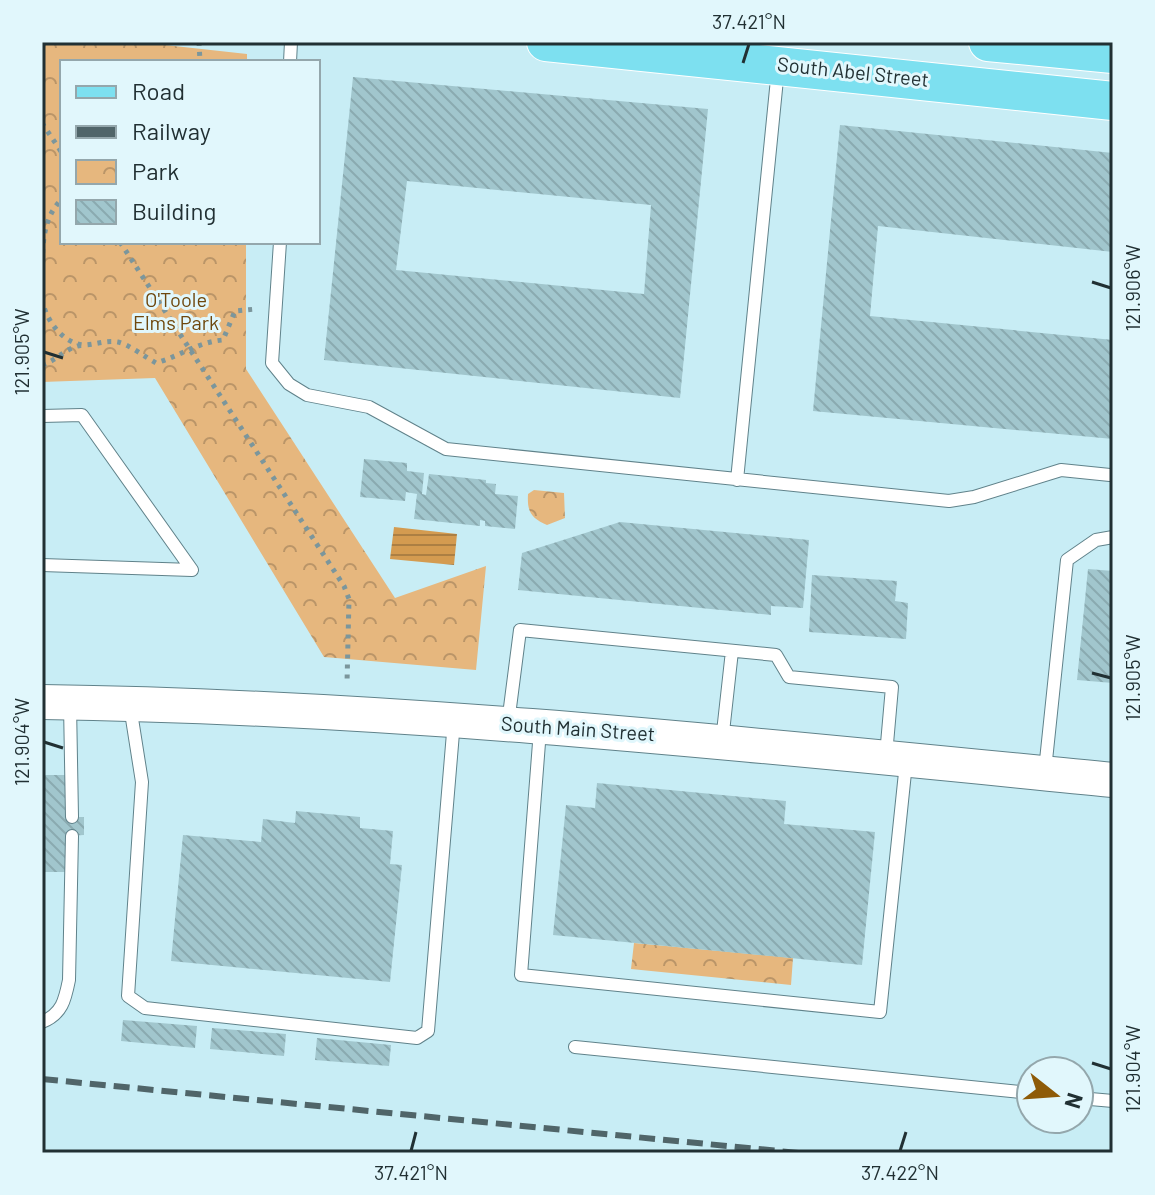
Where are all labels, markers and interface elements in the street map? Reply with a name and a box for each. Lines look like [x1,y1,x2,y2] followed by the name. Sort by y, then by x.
[712,9,786,33] text: 37.421°N
[776,51,930,91] street label: South Abel Street
[60,60,320,244] legend
[132,76,185,105] text: Road
[132,116,211,145] text: Railway
[132,156,179,185] text: Park
[132,196,216,225] text: Building
[1120,244,1144,332] text: 121.906°W
[133,287,219,334] park label: O'Toole Elms Park
[9,308,33,396] text: 121.905°W
[1120,634,1144,722] text: 121.905°W
[9,698,33,786] text: 121.904°W
[500,711,656,745] street label: South Main Street
[1120,1025,1144,1113] text: 121.904°W
[1015,1055,1095,1135] north arrow
[1061,1090,1090,1112] text: N
[374,1160,448,1184] text: 37.421°N
[861,1160,939,1184] text: 37.422°N

